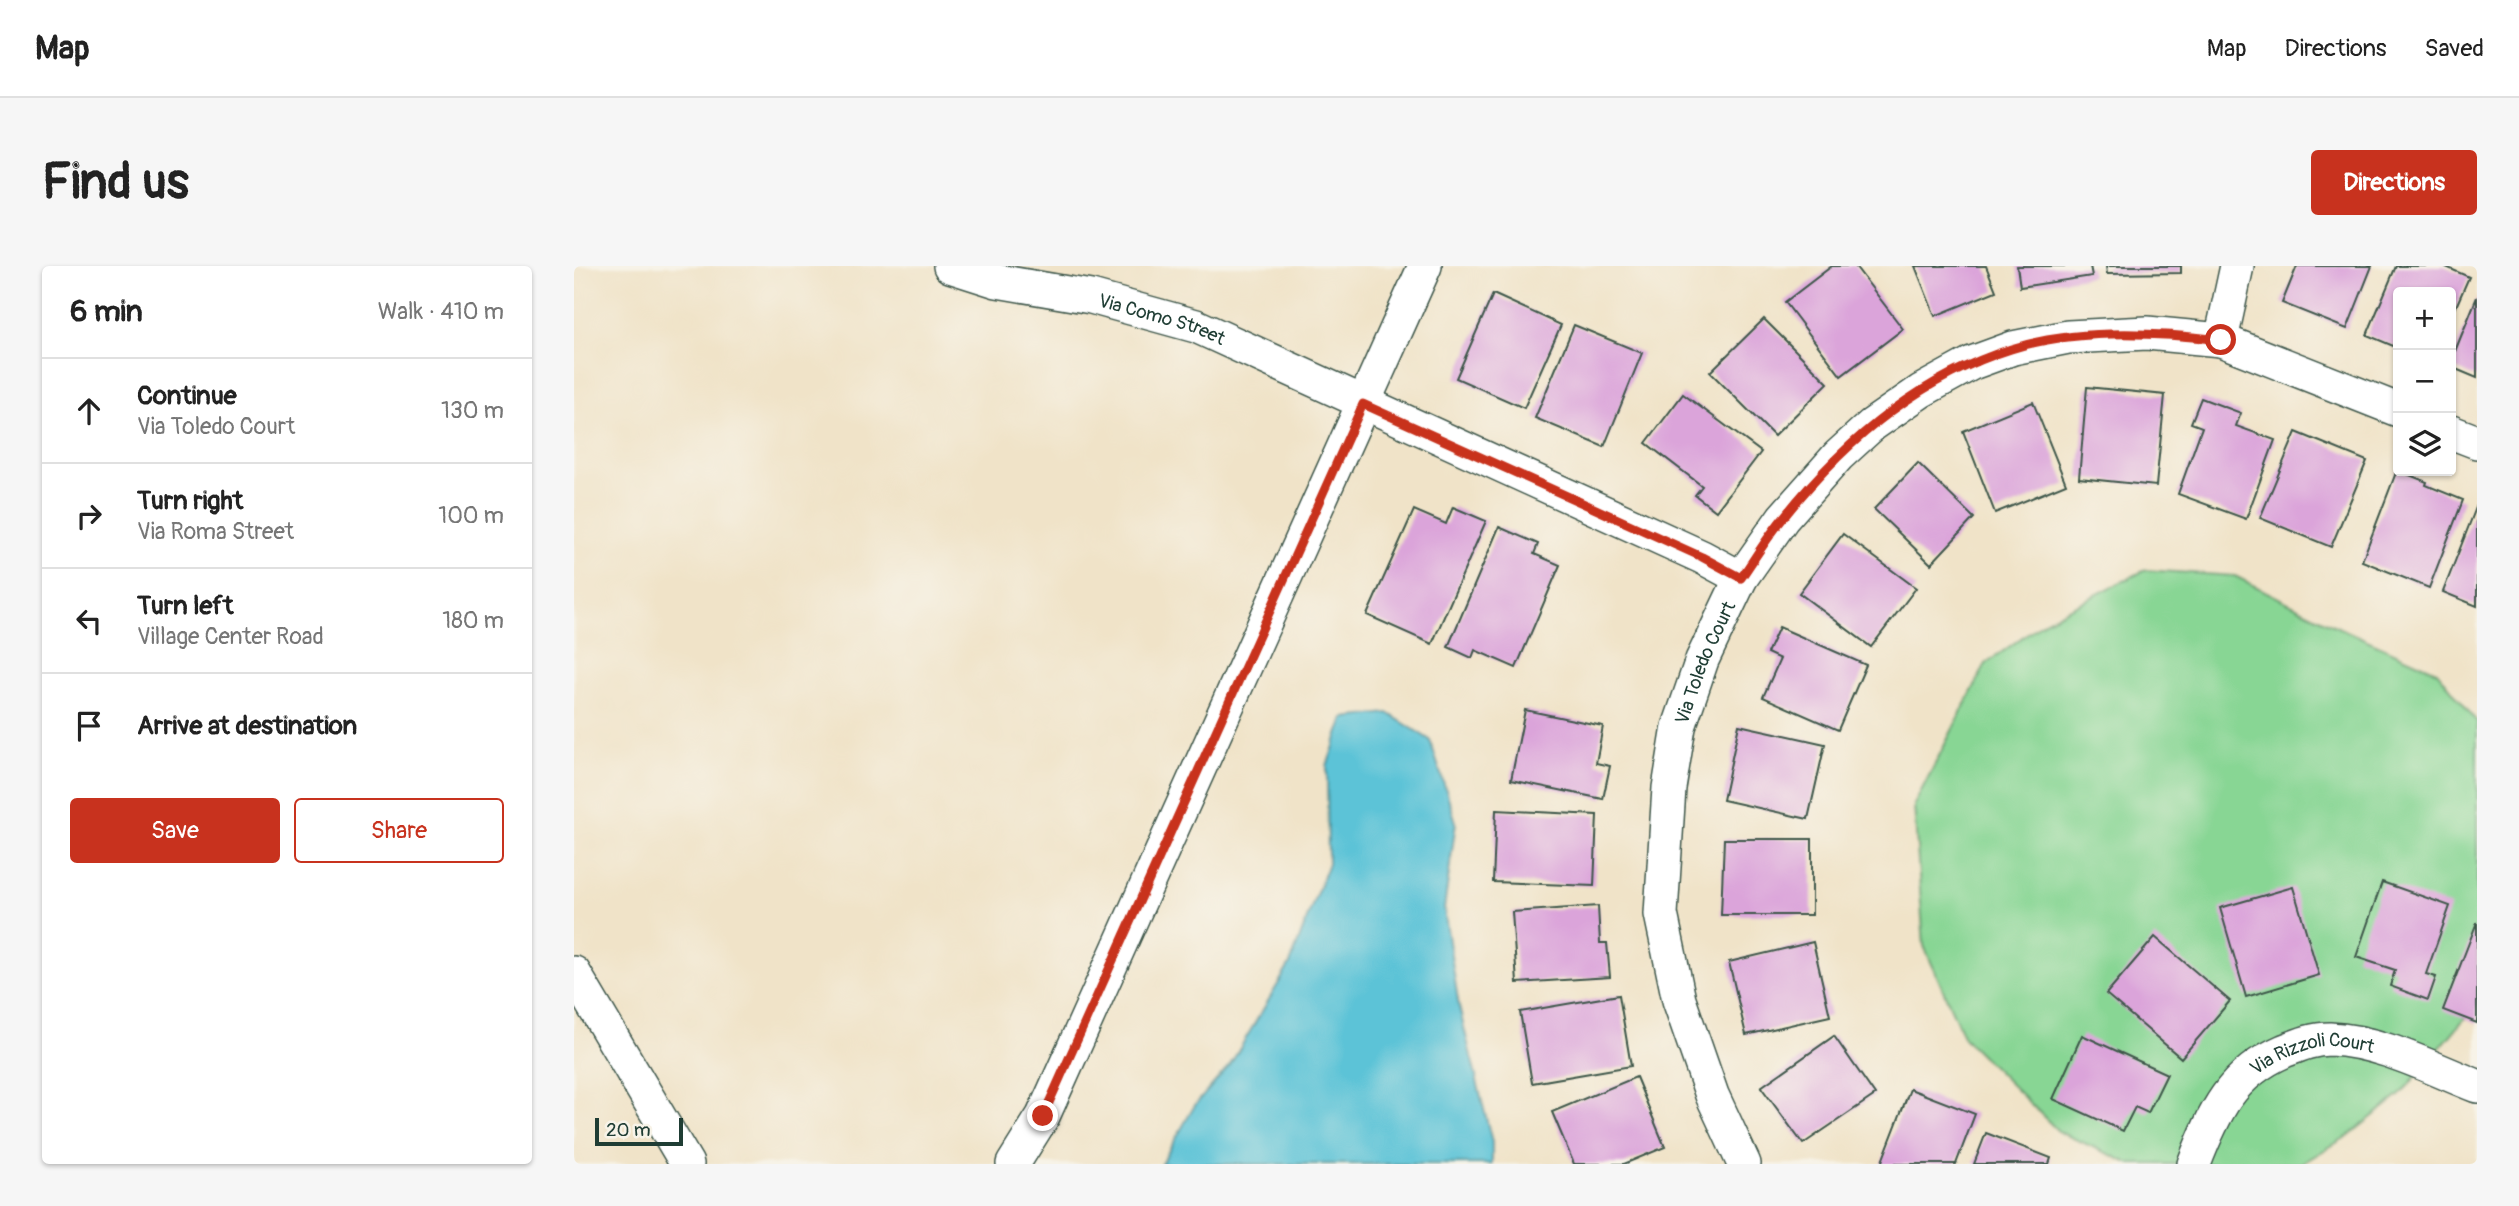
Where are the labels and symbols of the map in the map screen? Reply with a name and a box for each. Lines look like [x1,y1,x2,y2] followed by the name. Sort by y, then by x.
[1096,289,1229,351] street label: Via Como Street
[2205,324,2236,355] route start
[1670,597,1741,727] street label: Via Toledo Court
[2245,1028,2377,1080] street label: Via Rizzoli Court
[1027,1100,1058,1131] route end
[595,1115,682,1147] scale bar

